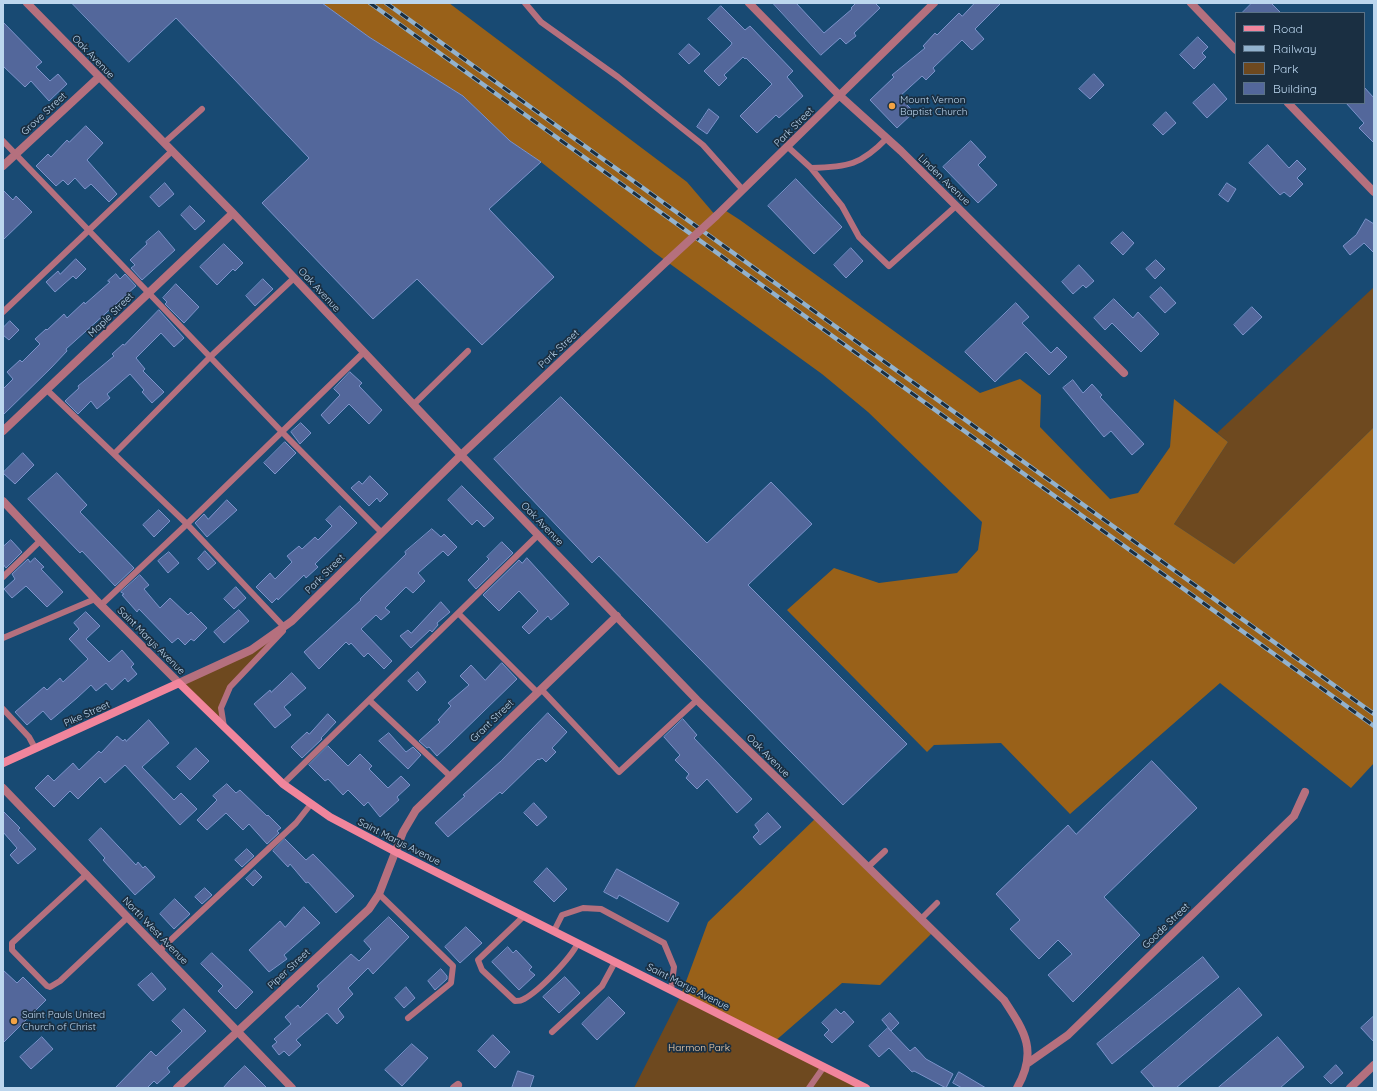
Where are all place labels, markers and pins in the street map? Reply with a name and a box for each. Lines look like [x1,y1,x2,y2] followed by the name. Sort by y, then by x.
[900,94,967,118] place label: Mount Vernon Baptist Church
[887,101,897,111] marker: Mount Vernon Baptist Church
[22,1009,105,1032] place label: Saint Pauls United Church of Christ
[9,1016,19,1026] marker: Saint Pauls United Church of Christ

